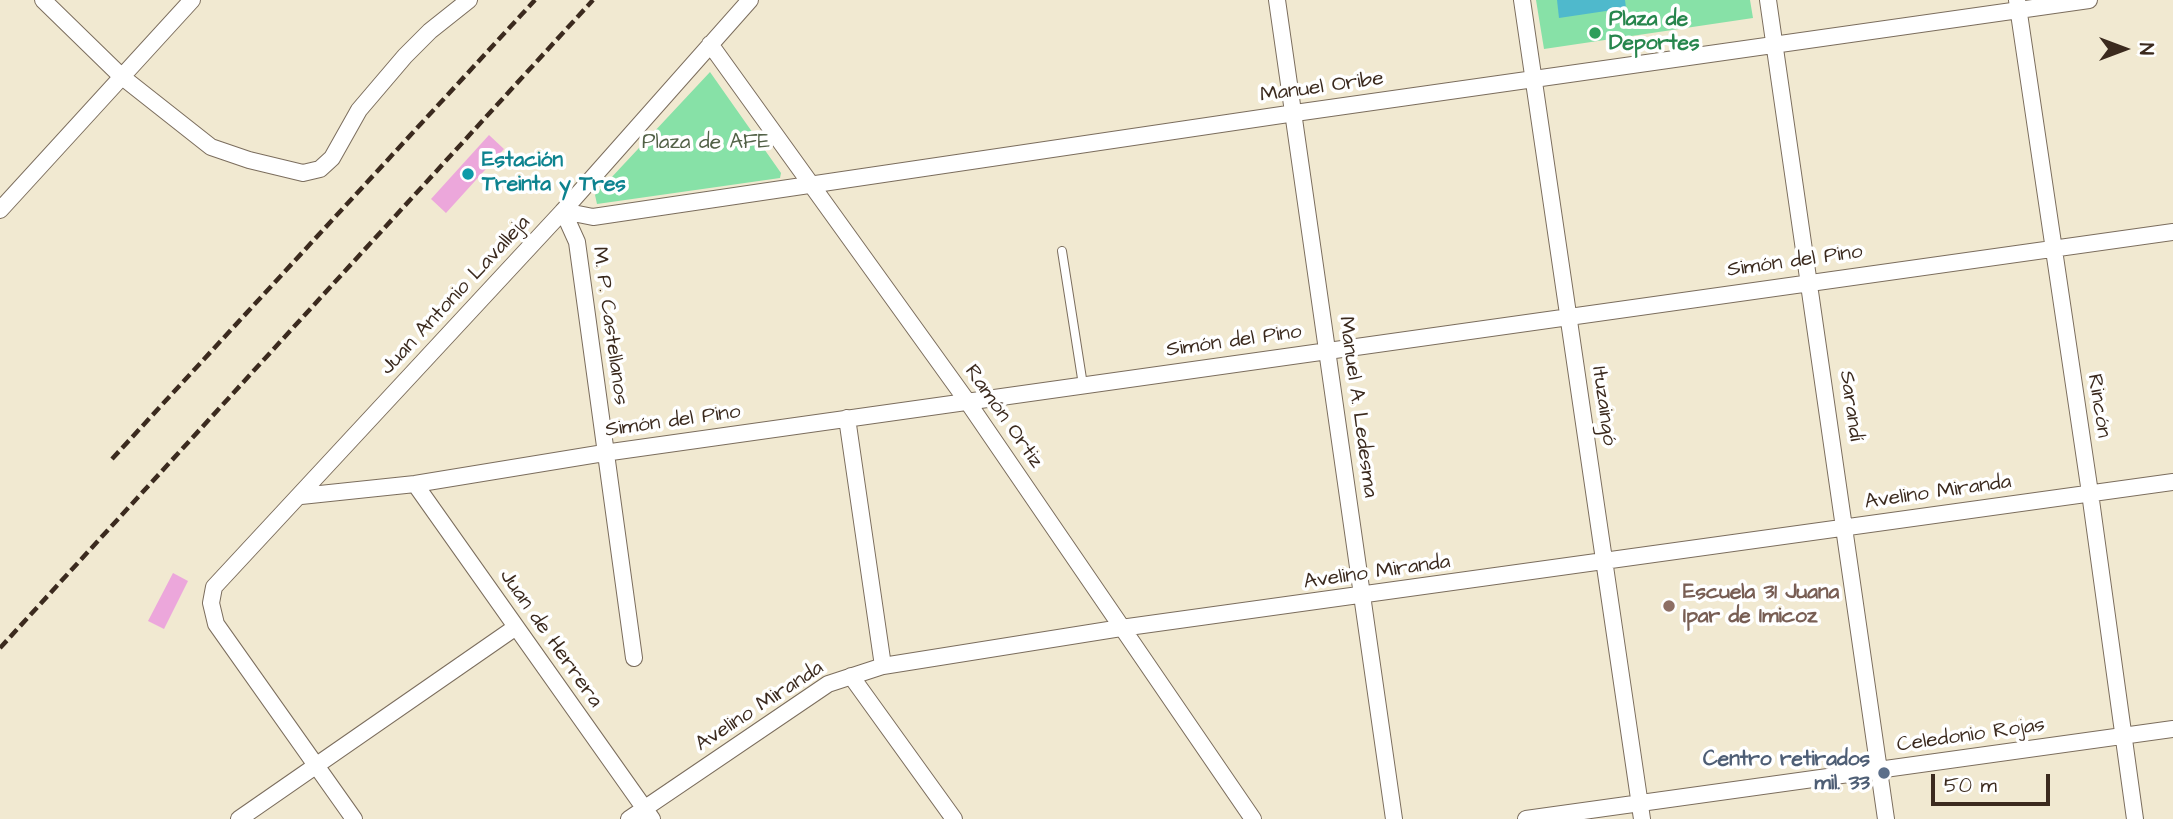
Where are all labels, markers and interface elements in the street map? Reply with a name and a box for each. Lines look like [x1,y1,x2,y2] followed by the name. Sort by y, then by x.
[1609,8,1699,58] place label: Plaza de Deportes
[2089,14,2159,84] north arrow
[1587,25,1603,41] marker: Plaza de Deportes
[2132,43,2159,55] text: N
[1259,67,1385,109] street label: Manuel Oribe
[642,131,770,157] park label: Plaza de AFE
[482,149,626,199] place label: Estación Treinta y Tres
[460,166,476,182] marker: Estación Treinta y Tres
[376,211,536,381] street label: Juan Antonio Lavalleja
[1726,240,1864,284] street label: Simón del Pino
[585,245,633,407] street label: M. P. Castellanos
[1332,315,1382,499] street label: Manuel A. Ledesma
[1165,320,1303,364] street label: Simón del Pino
[958,360,1048,474] street label: Ramón Ortiz
[1585,365,1621,447] street label: Ituzaingó
[1833,369,1867,443] street label: Sarandí
[2081,372,2115,440] street label: Rincón
[604,400,742,444] street label: Simón del Pino
[1863,470,2013,516] street label: Avelino Miranda
[1302,550,1452,596] street label: Avelino Miranda
[493,565,607,713] street label: Juan de Herrera
[1683,581,1839,631] place label: Escuela 31 Juana Ipar de Imicoz
[1661,598,1677,614] marker: Escuela 31 Juana Ipar de Imicoz
[691,656,829,758] street label: Avelino Miranda
[1895,713,2047,759] street label: Celedonio Rojas
[1703,748,1870,798] place label: Centro retirados mil. 33
[1935,760,2054,804] scale bar
[1876,765,1892,781] marker: Centro retirados mil. 33
[1944,771,1997,800] text: 50 m

